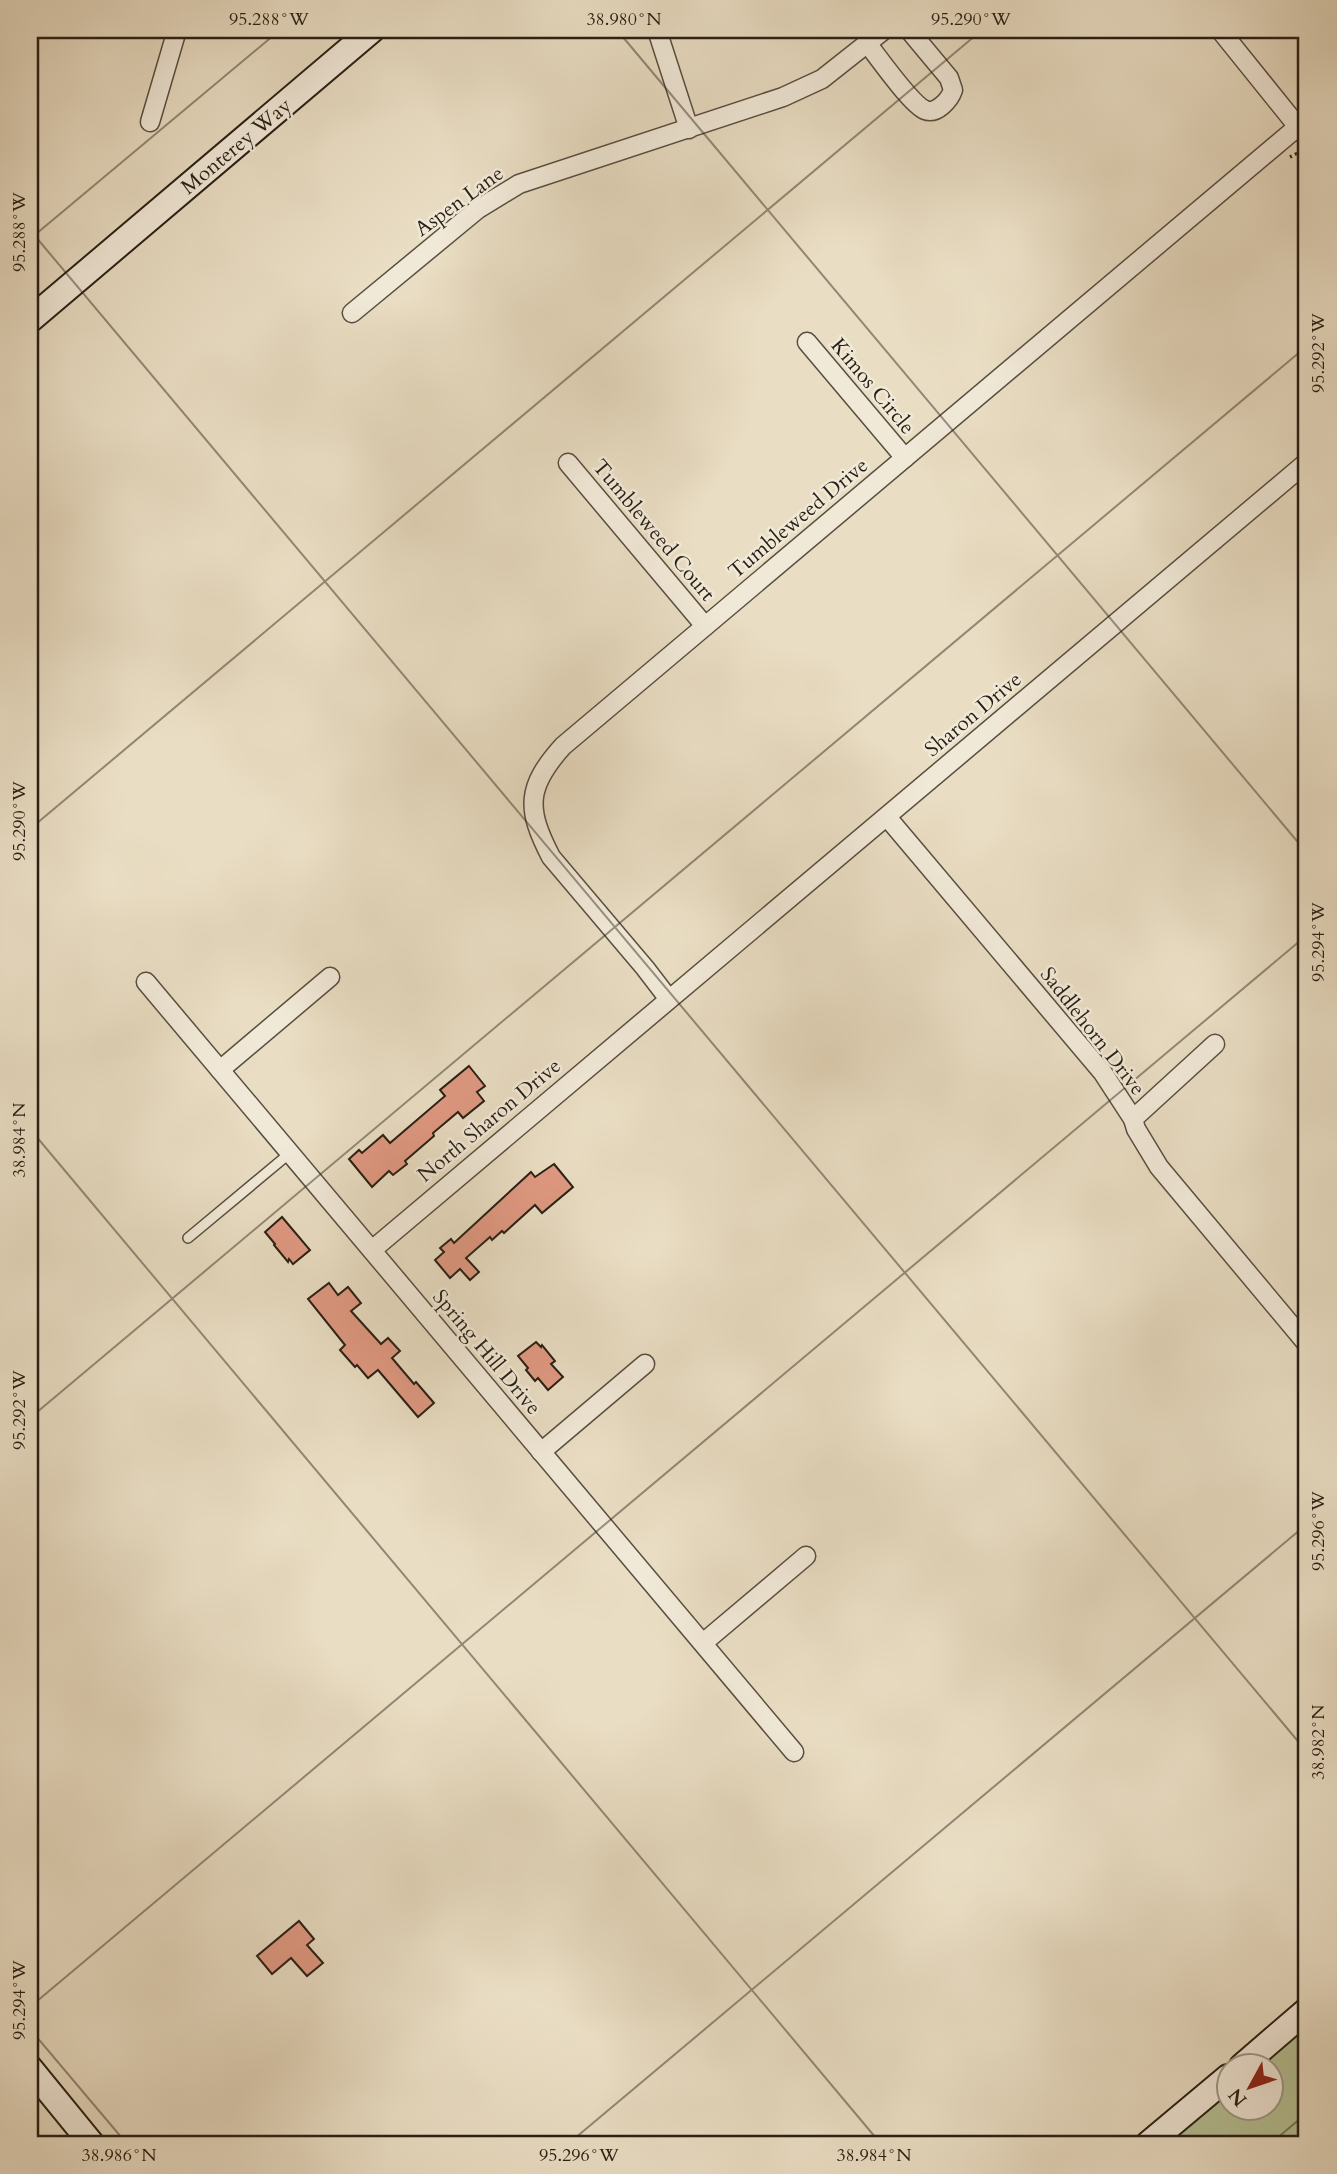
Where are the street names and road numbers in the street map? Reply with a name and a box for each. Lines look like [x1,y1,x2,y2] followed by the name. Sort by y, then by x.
[175,91,298,201] street label: Monterey Way
[409,159,510,244] street label: Aspen Lane
[824,332,921,441] street label: Kimos Circle
[722,451,874,586] street label: Tumbleweed Drive
[586,453,722,608] street label: Tumbleweed Court
[919,665,1028,764] street label: Sharon Drive
[1033,961,1152,1102] street label: Saddlehorn Drive
[411,1052,567,1189] street label: North Sharon Drive
[426,1284,548,1421] street label: Spring Hill Drive

